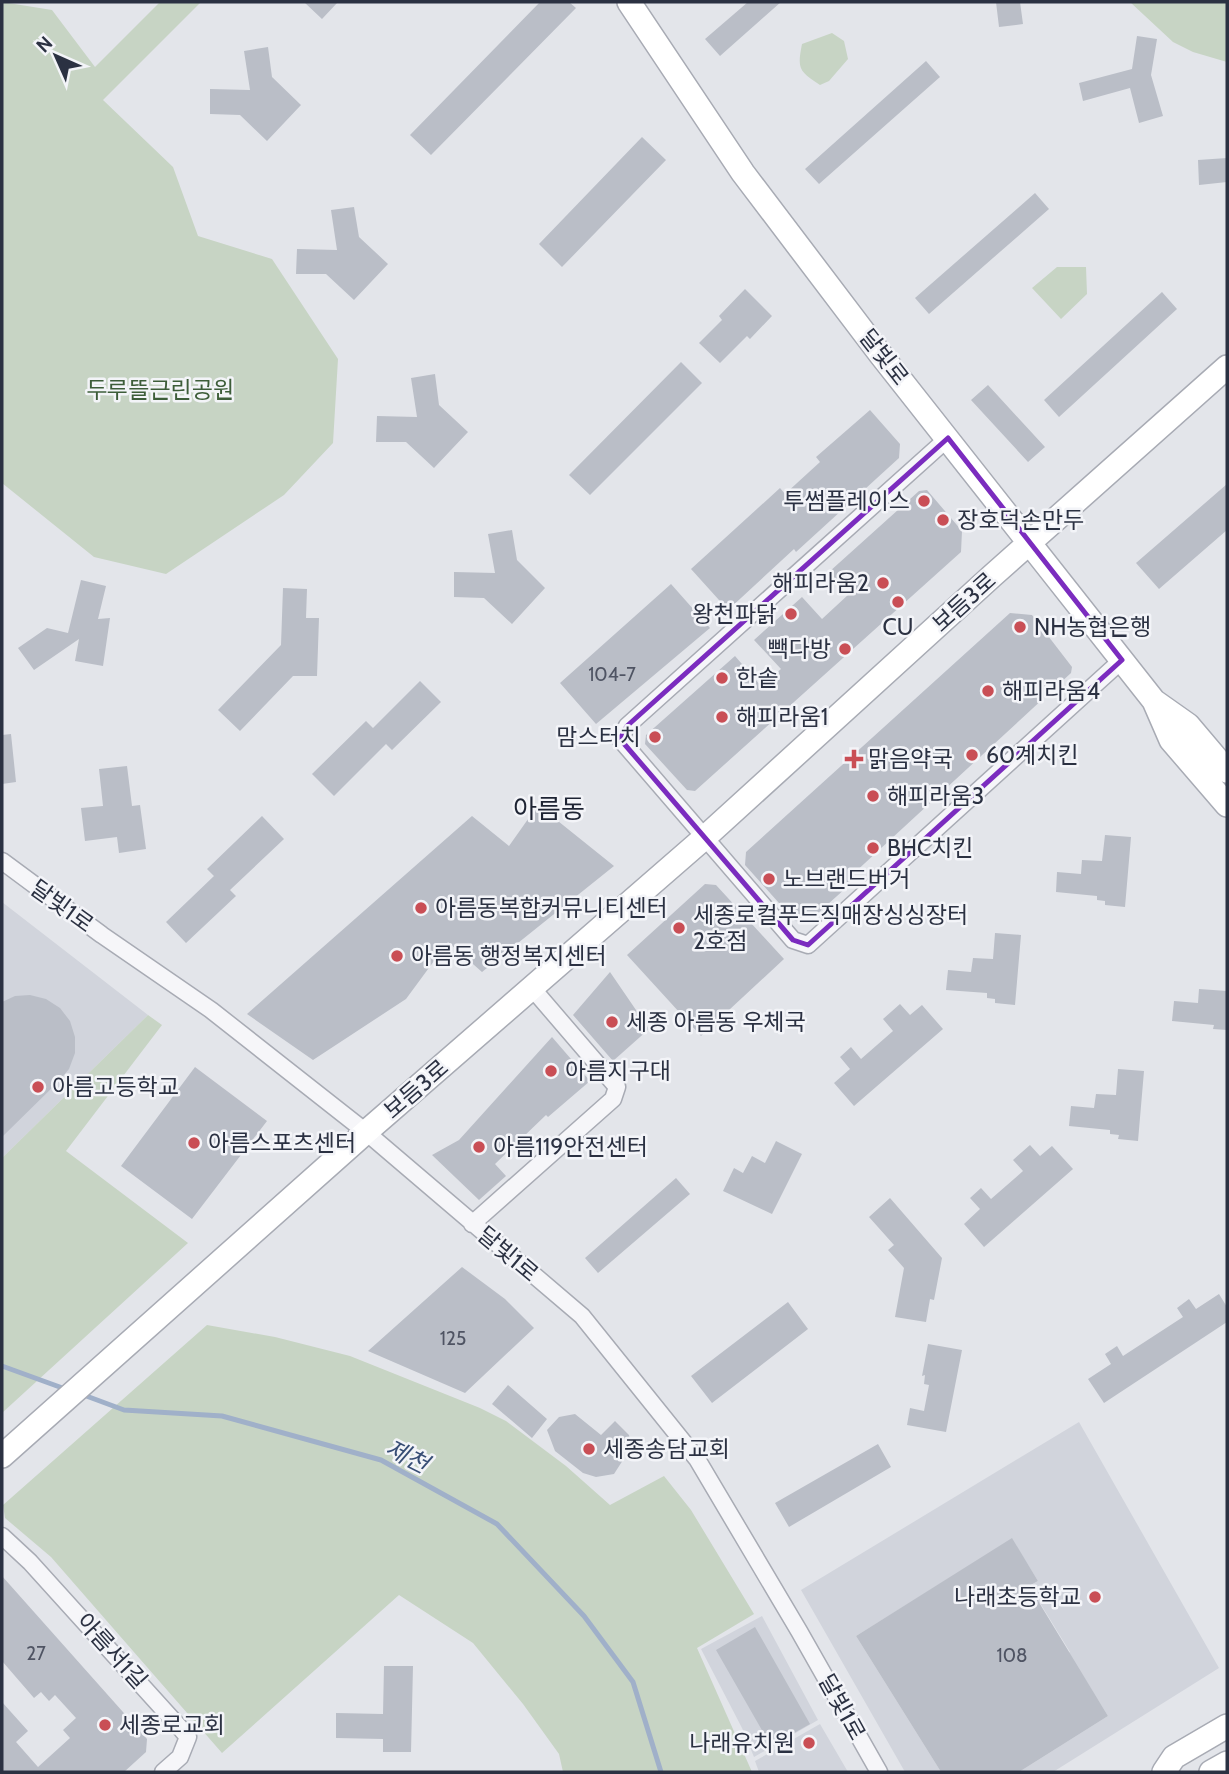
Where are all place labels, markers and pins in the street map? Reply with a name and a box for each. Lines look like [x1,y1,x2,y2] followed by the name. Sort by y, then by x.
[783,487,910,515] place label: 투썸플레이스
[916,493,932,509] marker: 투썸플레이스
[957,506,1084,534] place label: 장호덕손만두
[935,512,951,528] marker: 장호덕손만두
[772,569,869,597] place label: 해피라움2
[875,575,891,591] marker: 해피라움2
[890,594,906,610] marker: CU
[692,600,777,628] place label: 왕천파닭
[783,606,799,622] marker: 왕천파닭
[883,613,913,641] place label: CU
[1034,613,1151,641] place label: NH농협은행
[1012,619,1028,635] marker: NH농협은행
[768,635,831,663] place label: 빽다방
[837,641,853,657] marker: 빽다방
[736,664,778,692] place label: 한솥
[714,670,730,686] marker: 한솥
[1002,677,1100,705] place label: 해피라움4
[980,683,996,699] marker: 해피라움4
[736,703,828,731] place label: 해피라움1
[714,709,730,725] marker: 해피라움1
[556,723,641,751] place label: 맘스터치
[647,729,663,745] marker: 맘스터치
[986,741,1079,769] place label: 60계치킨
[868,745,953,773] place label: 맑음약국
[964,747,980,763] marker: 60계치킨
[846,751,862,767] marker: 맑음약국
[887,782,984,810] place label: 해피라움3
[865,788,881,804] marker: 해피라움3
[887,834,973,862] place label: BHC치킨
[865,840,881,856] marker: BHC치킨
[783,865,910,893] place label: 노브랜드버거
[761,871,777,887] marker: 노브랜드버거
[435,894,668,922] place label: 아름동복합커뮤니티센터
[413,900,429,916] marker: 아름동복합커뮤니티센터
[693,901,968,955] place label: 세종로컬푸드직매장싱싱장터 2호점
[671,920,687,936] marker: 세종로컬푸드직매장싱싱장터 2호점
[411,942,607,970] place label: 아름동 행정복지센터
[389,948,405,964] marker: 아름동 행정복지센터
[626,1008,806,1036] place label: 세종 아름동 우체국
[604,1014,620,1030] marker: 세종 아름동 우체국
[565,1057,671,1085] place label: 아름지구대
[543,1063,559,1079] marker: 아름지구대
[52,1073,179,1101] place label: 아름고등학교
[30,1079,46,1095] marker: 아름고등학교
[208,1129,356,1157] place label: 아름스포츠센터
[493,1133,648,1161] place label: 아름119안전센터
[186,1135,202,1151] marker: 아름스포츠센터
[471,1139,487,1155] marker: 아름119안전센터
[603,1435,730,1463] place label: 세종송담교회
[581,1441,597,1457] marker: 세종송담교회
[954,1583,1081,1611] place label: 나래초등학교
[1087,1589,1103,1605] marker: 나래초등학교
[119,1711,225,1739] place label: 세종로교회
[97,1717,113,1733] marker: 세종로교회
[689,1729,795,1757] place label: 나래유치원
[801,1735,817,1751] marker: 나래유치원

